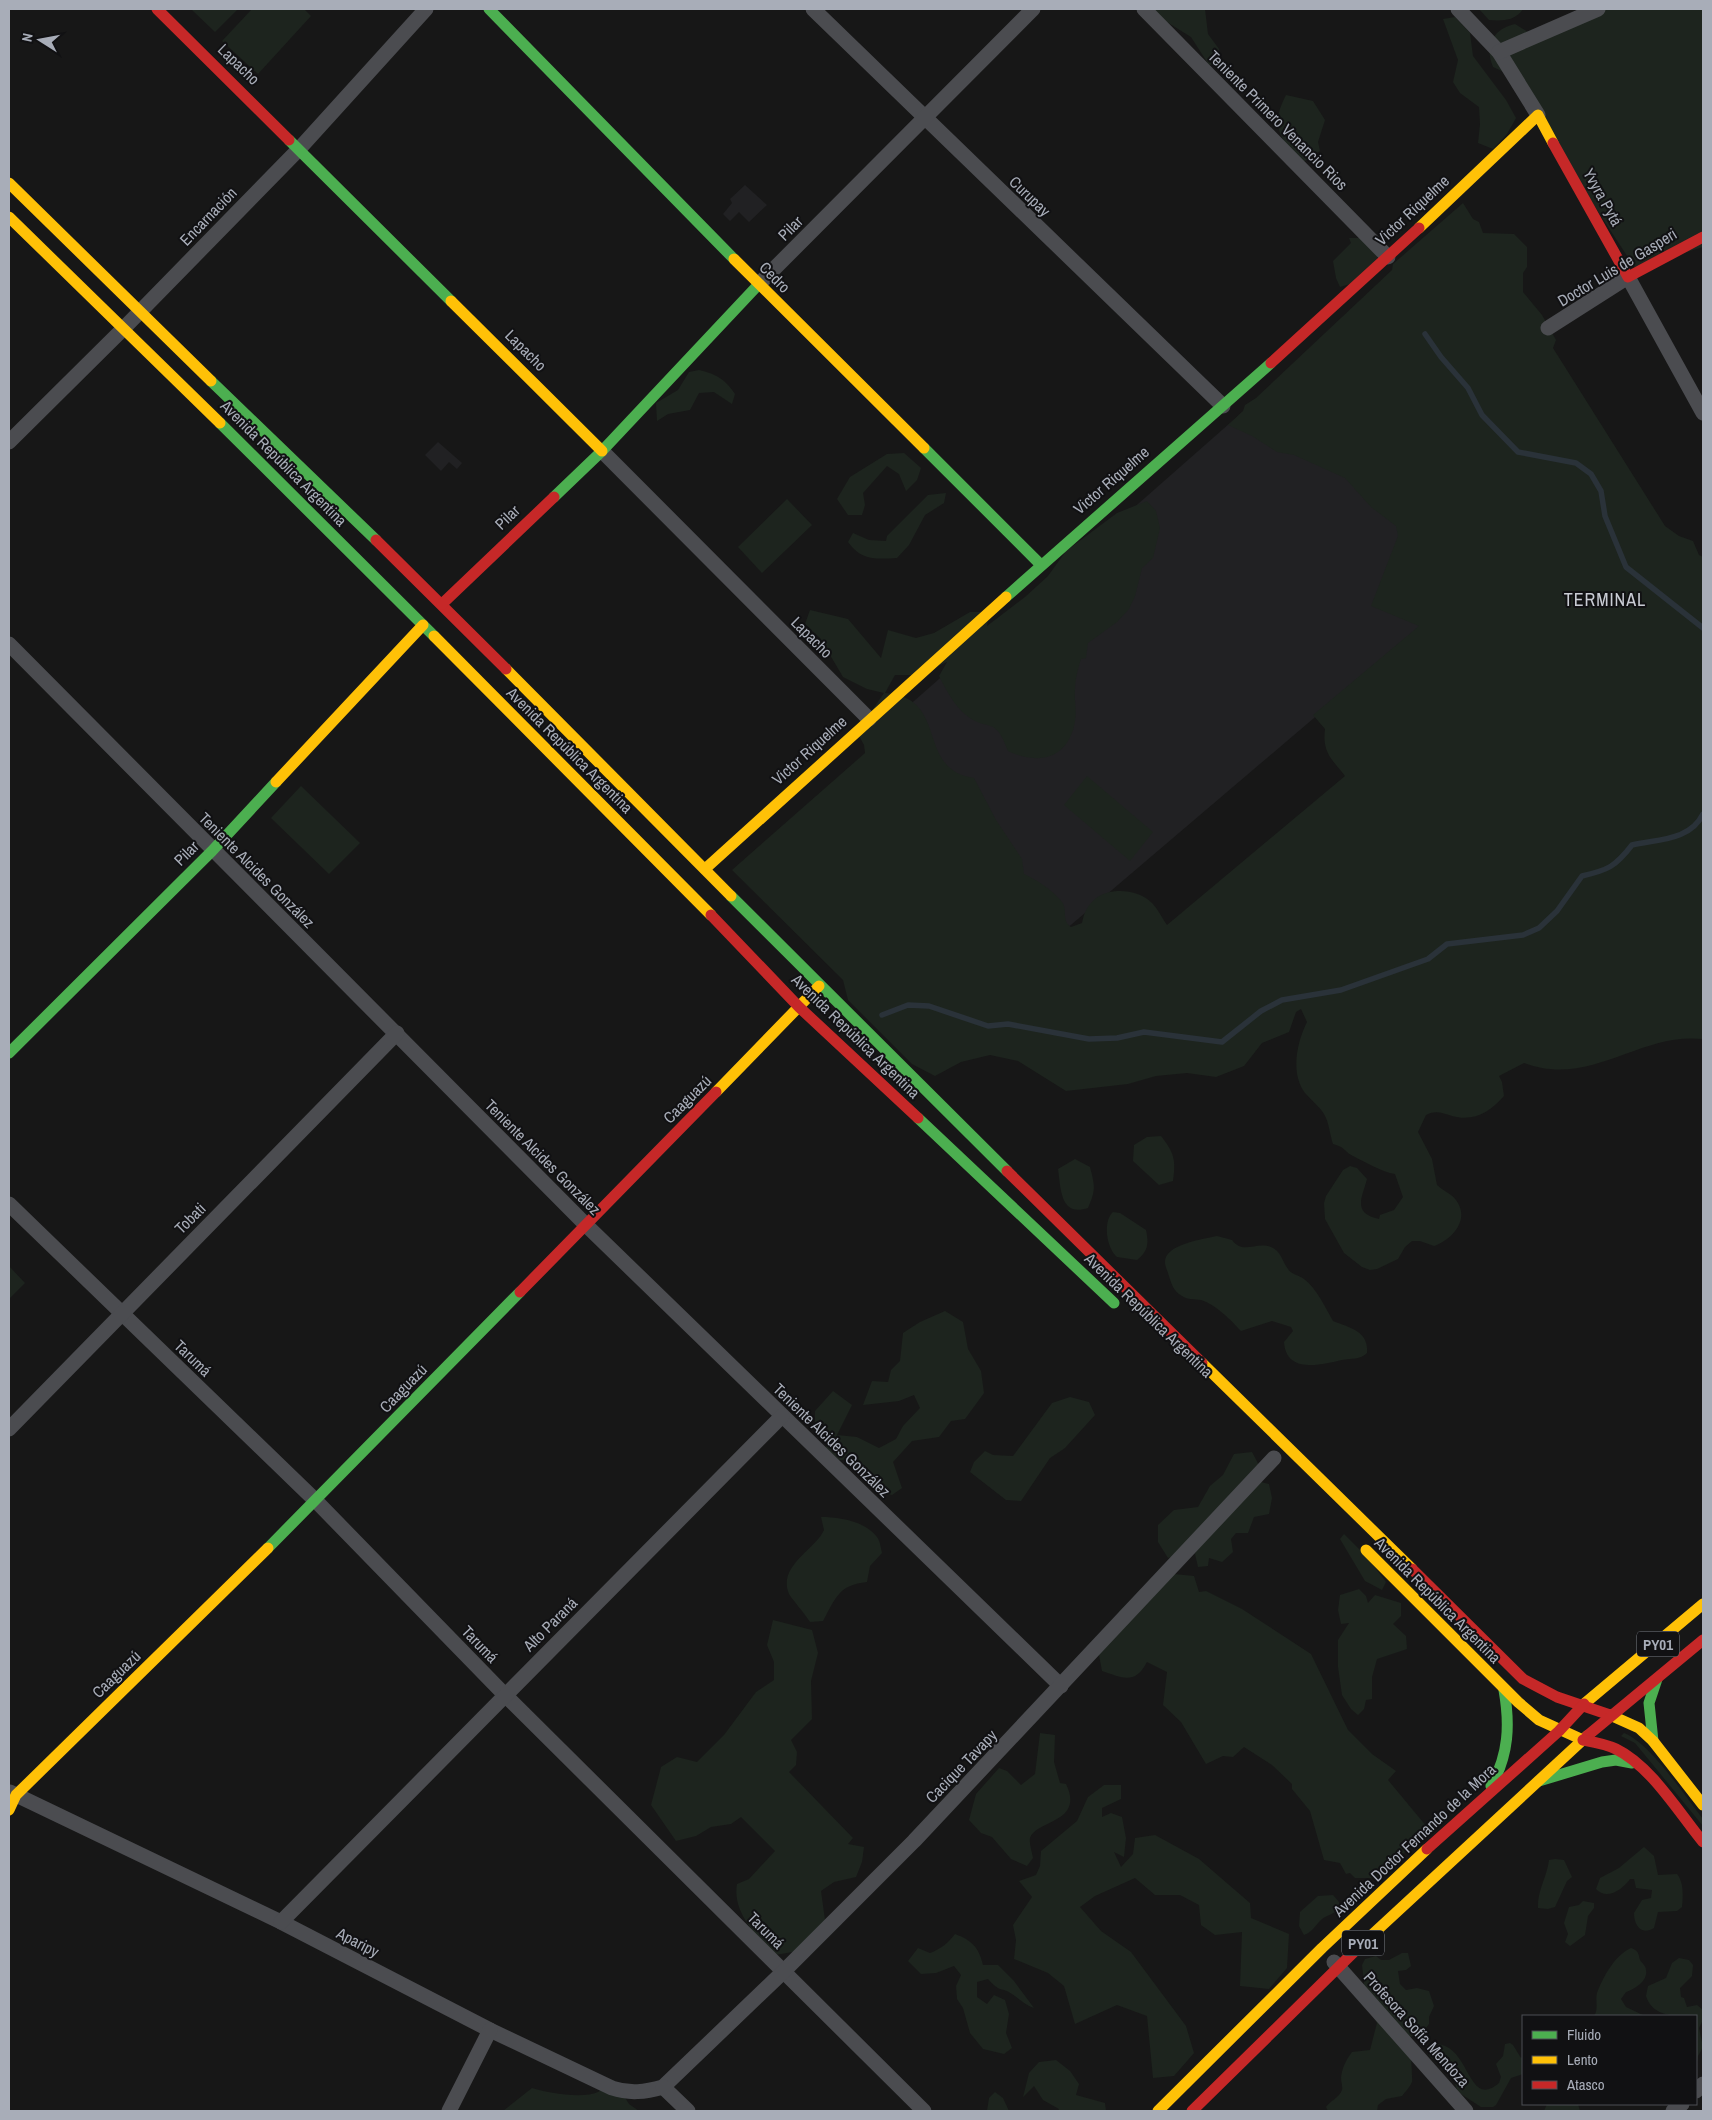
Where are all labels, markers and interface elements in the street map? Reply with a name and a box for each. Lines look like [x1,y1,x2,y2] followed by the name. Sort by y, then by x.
[15,15,65,65] north arrow
[18,32,37,43] text: N
[213,39,265,89] street label: Lapacho
[1203,45,1353,195] street label: Teniente Primero Venancio Rios
[1578,164,1628,230] street label: Yvyra Pytá
[1370,170,1454,250] street label: Victor Riquelme
[1005,171,1056,221] street label: Curupay
[174,182,242,250] street label: Encarnación
[773,210,808,245] street label: Pilar
[1553,223,1681,311] street label: Doctor Luis de Gasperi
[755,257,795,297] street label: Cedro
[500,324,552,376] street label: Lapacho
[215,394,353,532] street label: Avenida República Argentina
[1068,441,1154,519] street label: Victor Riquelme
[490,499,525,534] street label: Pilar
[1564,587,1646,612] district label: TERMINAL
[786,611,838,663] street label: Lapacho
[501,681,639,819] street label: Avenida República Argentina
[767,710,851,790] street label: Victor Riquelme
[194,807,320,933] street label: Teniente Alcides González
[169,835,204,870] street label: Pilar
[786,968,925,1104] street label: Avenida República Argentina
[658,1070,716,1128] street label: Caaguazú
[480,1094,606,1220] street label: Teniente Alcides González
[170,1198,210,1238] street label: Tobati
[1079,1247,1218,1383] street label: Avenida República Argentina
[170,1335,217,1382] street label: Tarumá
[374,1359,432,1417] street label: Caaguazú
[768,1378,896,1502] street label: Teniente Alcides González
[1369,1531,1507,1669] street label: Avenida República Argentina
[517,1591,583,1657] street label: Alto Paraná
[457,1621,504,1668] street label: Tarumá
[1637,1632,1679,1656] road number: PY01
[87,1645,145,1703] street label: Caaguazú
[920,1724,1002,1807] street label: Cacique Tavapy
[1327,1758,1501,1922] street label: Avenida Doctor Fernando de la Mora
[743,1907,790,1954] street label: Tarumá
[332,1921,384,1962] street label: Aparipy
[1342,1930,1384,1956] road number: PY01
[1359,1966,1475,2092] street label: Profesora Sofía Mendoza
[1522,2015,1697,2105] legend
[1567,2024,1601,2045] text: Fluido
[1567,2049,1598,2070] text: Lento
[1566,2074,1605,2095] text: Atasco

